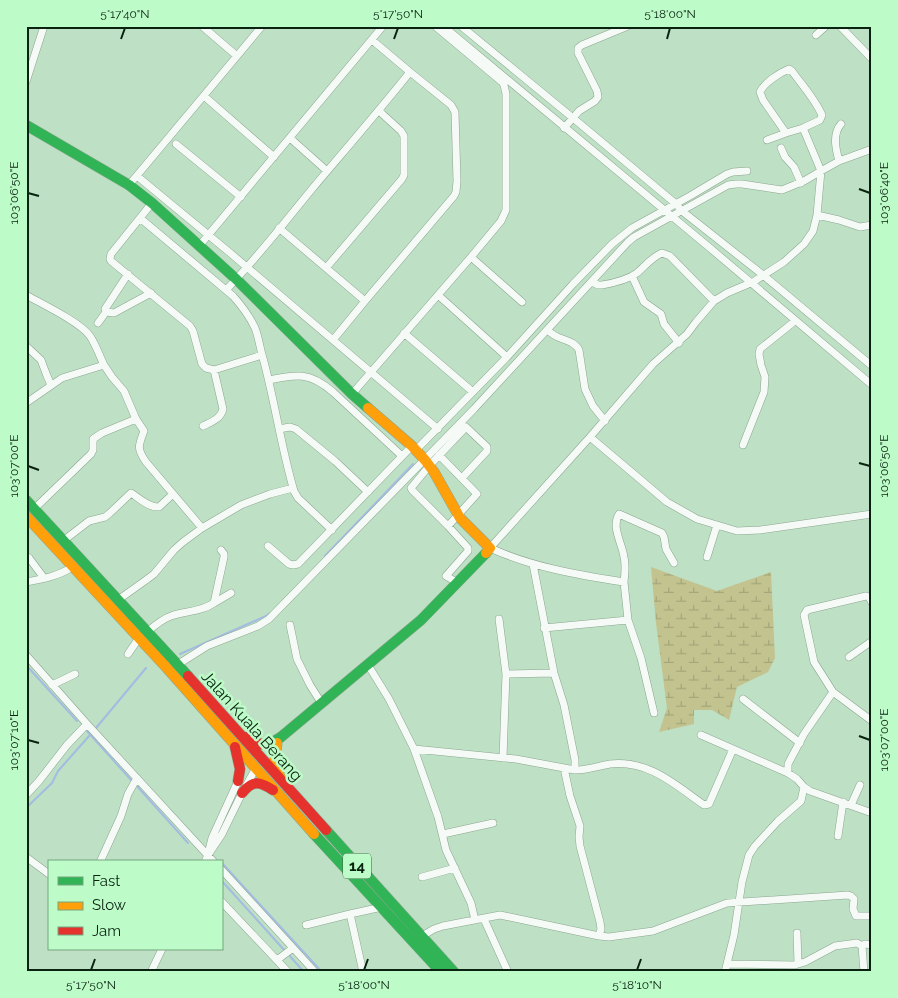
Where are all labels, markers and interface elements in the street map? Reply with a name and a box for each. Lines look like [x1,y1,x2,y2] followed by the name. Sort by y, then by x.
[100,7,150,21] text: 5°17'40"N
[373,7,423,21] text: 5°17'50"N
[644,7,696,21] text: 5°18'00"N
[7,162,21,224] text: 103°06'50"E
[877,162,891,224] text: 103°06'40"E
[7,434,21,498] text: 103°07'00"E
[877,435,891,497] text: 103°06'50"E
[198,667,306,785] street label: Jalan Kuala Berang
[877,708,891,772] text: 103°07'00"E
[7,710,21,770] text: 103°07'10"E
[343,854,371,878] road number: 14
[48,860,222,950] legend
[92,872,120,890] text: Fast
[92,896,126,914] text: Slow
[92,922,121,940] text: Jam
[66,978,116,992] text: 5°17'50"N
[338,978,390,992] text: 5°18'00"N
[612,978,662,992] text: 5°18'10"N

